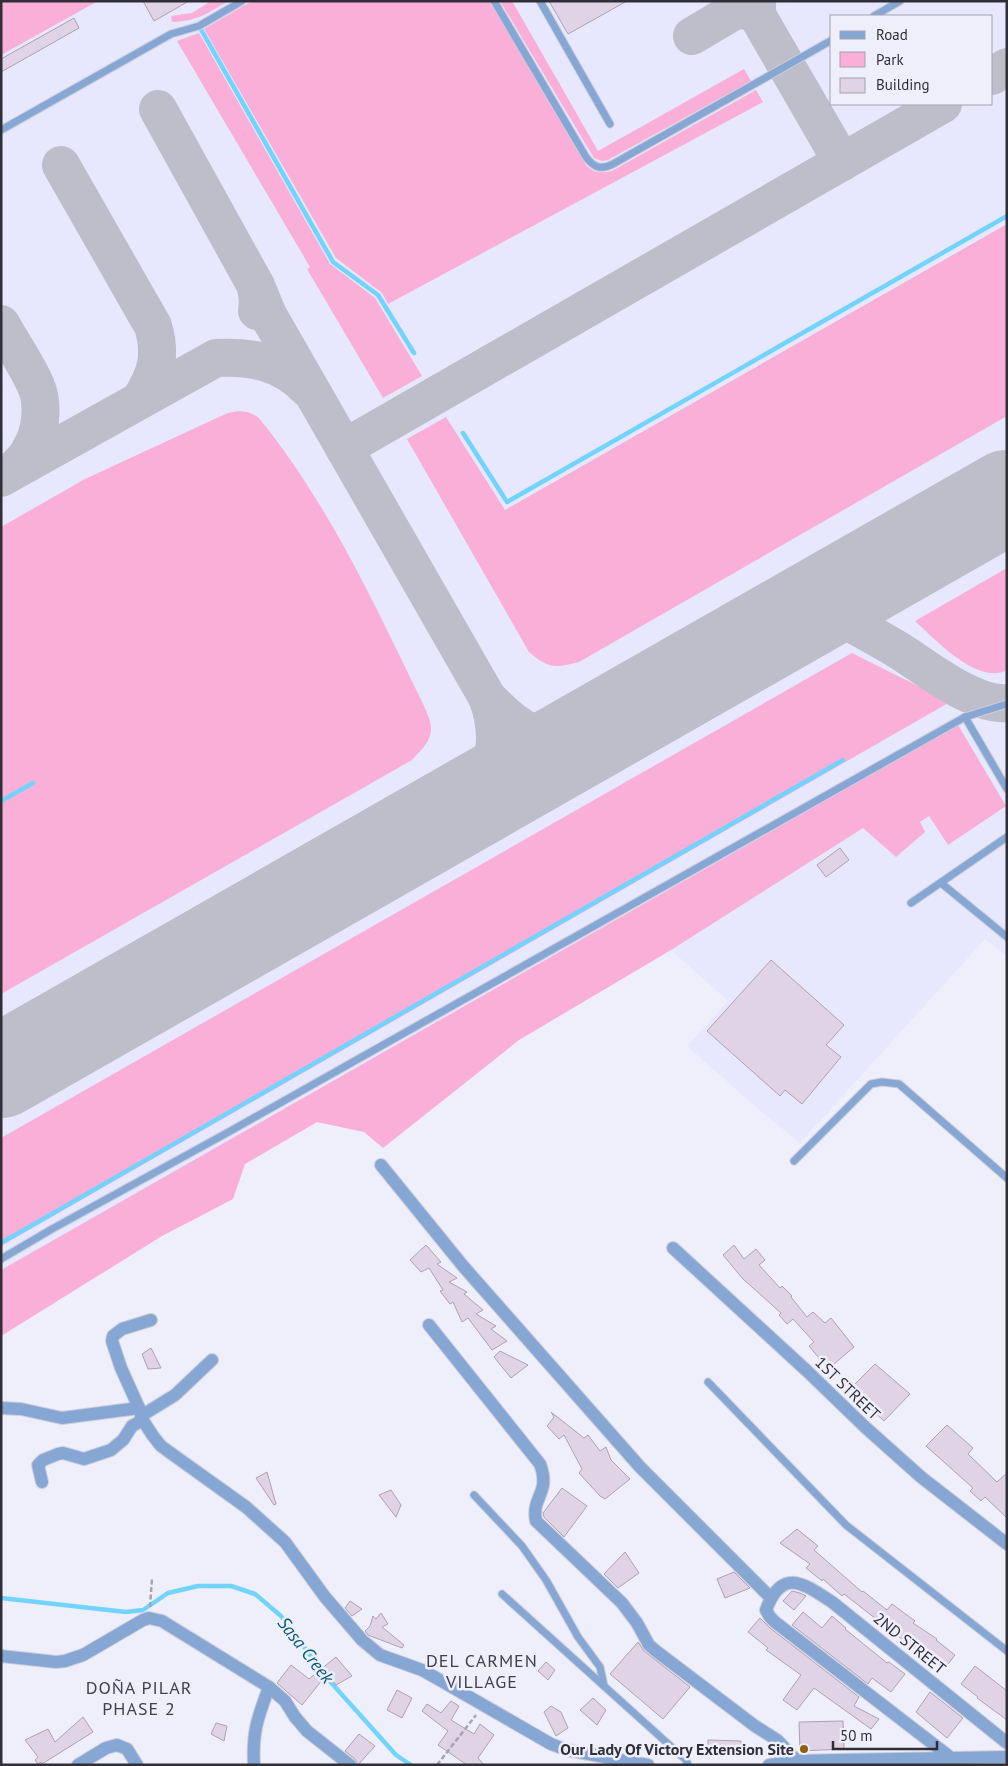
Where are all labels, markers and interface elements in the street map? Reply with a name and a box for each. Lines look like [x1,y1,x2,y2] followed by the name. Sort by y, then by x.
[830,15,993,105] legend
[876,25,908,44] text: Road
[876,50,904,69] text: Park
[876,75,930,94] text: Building
[811,1352,885,1424] street label: 1ST STREET
[870,1608,950,1678] street label: 2ND STREET
[273,1612,340,1689] water label: Sasa Creek
[426,1649,538,1693] district label: DEL CARMEN VILLAGE
[86,1676,192,1720] district label: DOÑA PILAR PHASE 2
[833,1718,937,1750] scale bar
[840,1726,873,1745] text: 50 m
[560,1739,794,1759] place label: Our Lady Of Victory Extension Site
[798,1743,810,1755] marker: Our Lady Of Victory Extension Site

